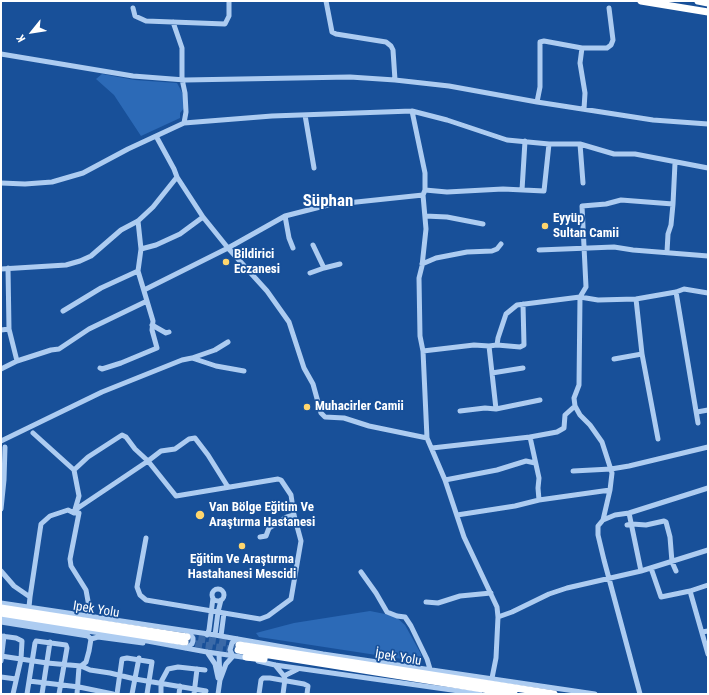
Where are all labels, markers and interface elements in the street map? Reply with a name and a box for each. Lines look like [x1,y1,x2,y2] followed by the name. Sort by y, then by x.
[12,12,52,52] north arrow
[14,32,28,44] text: K
[303,192,353,212] district label: Süphan
[553,211,619,242] place label: Eyyüp Sultan Camii
[540,221,550,231] marker: Eyyüp Sultan Camii
[234,247,280,278] place label: Bildirici Eczanesi
[221,257,231,267] marker: Bildirici Eczanesi
[315,399,404,415] place label: Muhacirler Camii
[302,402,312,412] marker: Muhacirler Camii
[209,500,315,531] place label: Van Bölge Eğitim Ve Araştırma Hastanesi
[194,509,206,521] marker: Van Bölge Eğitim Ve Araştırma Hastanesi
[237,541,247,551] marker: Eğitim Ve Araştırma Hastahanesi Mescidi
[188,552,296,583] place label: Eğitim Ve Araştırma Hastahanesi Mescidi
[72,599,120,621] street label: Ipek Yolu
[374,647,422,669] street label: İpek Yolu

